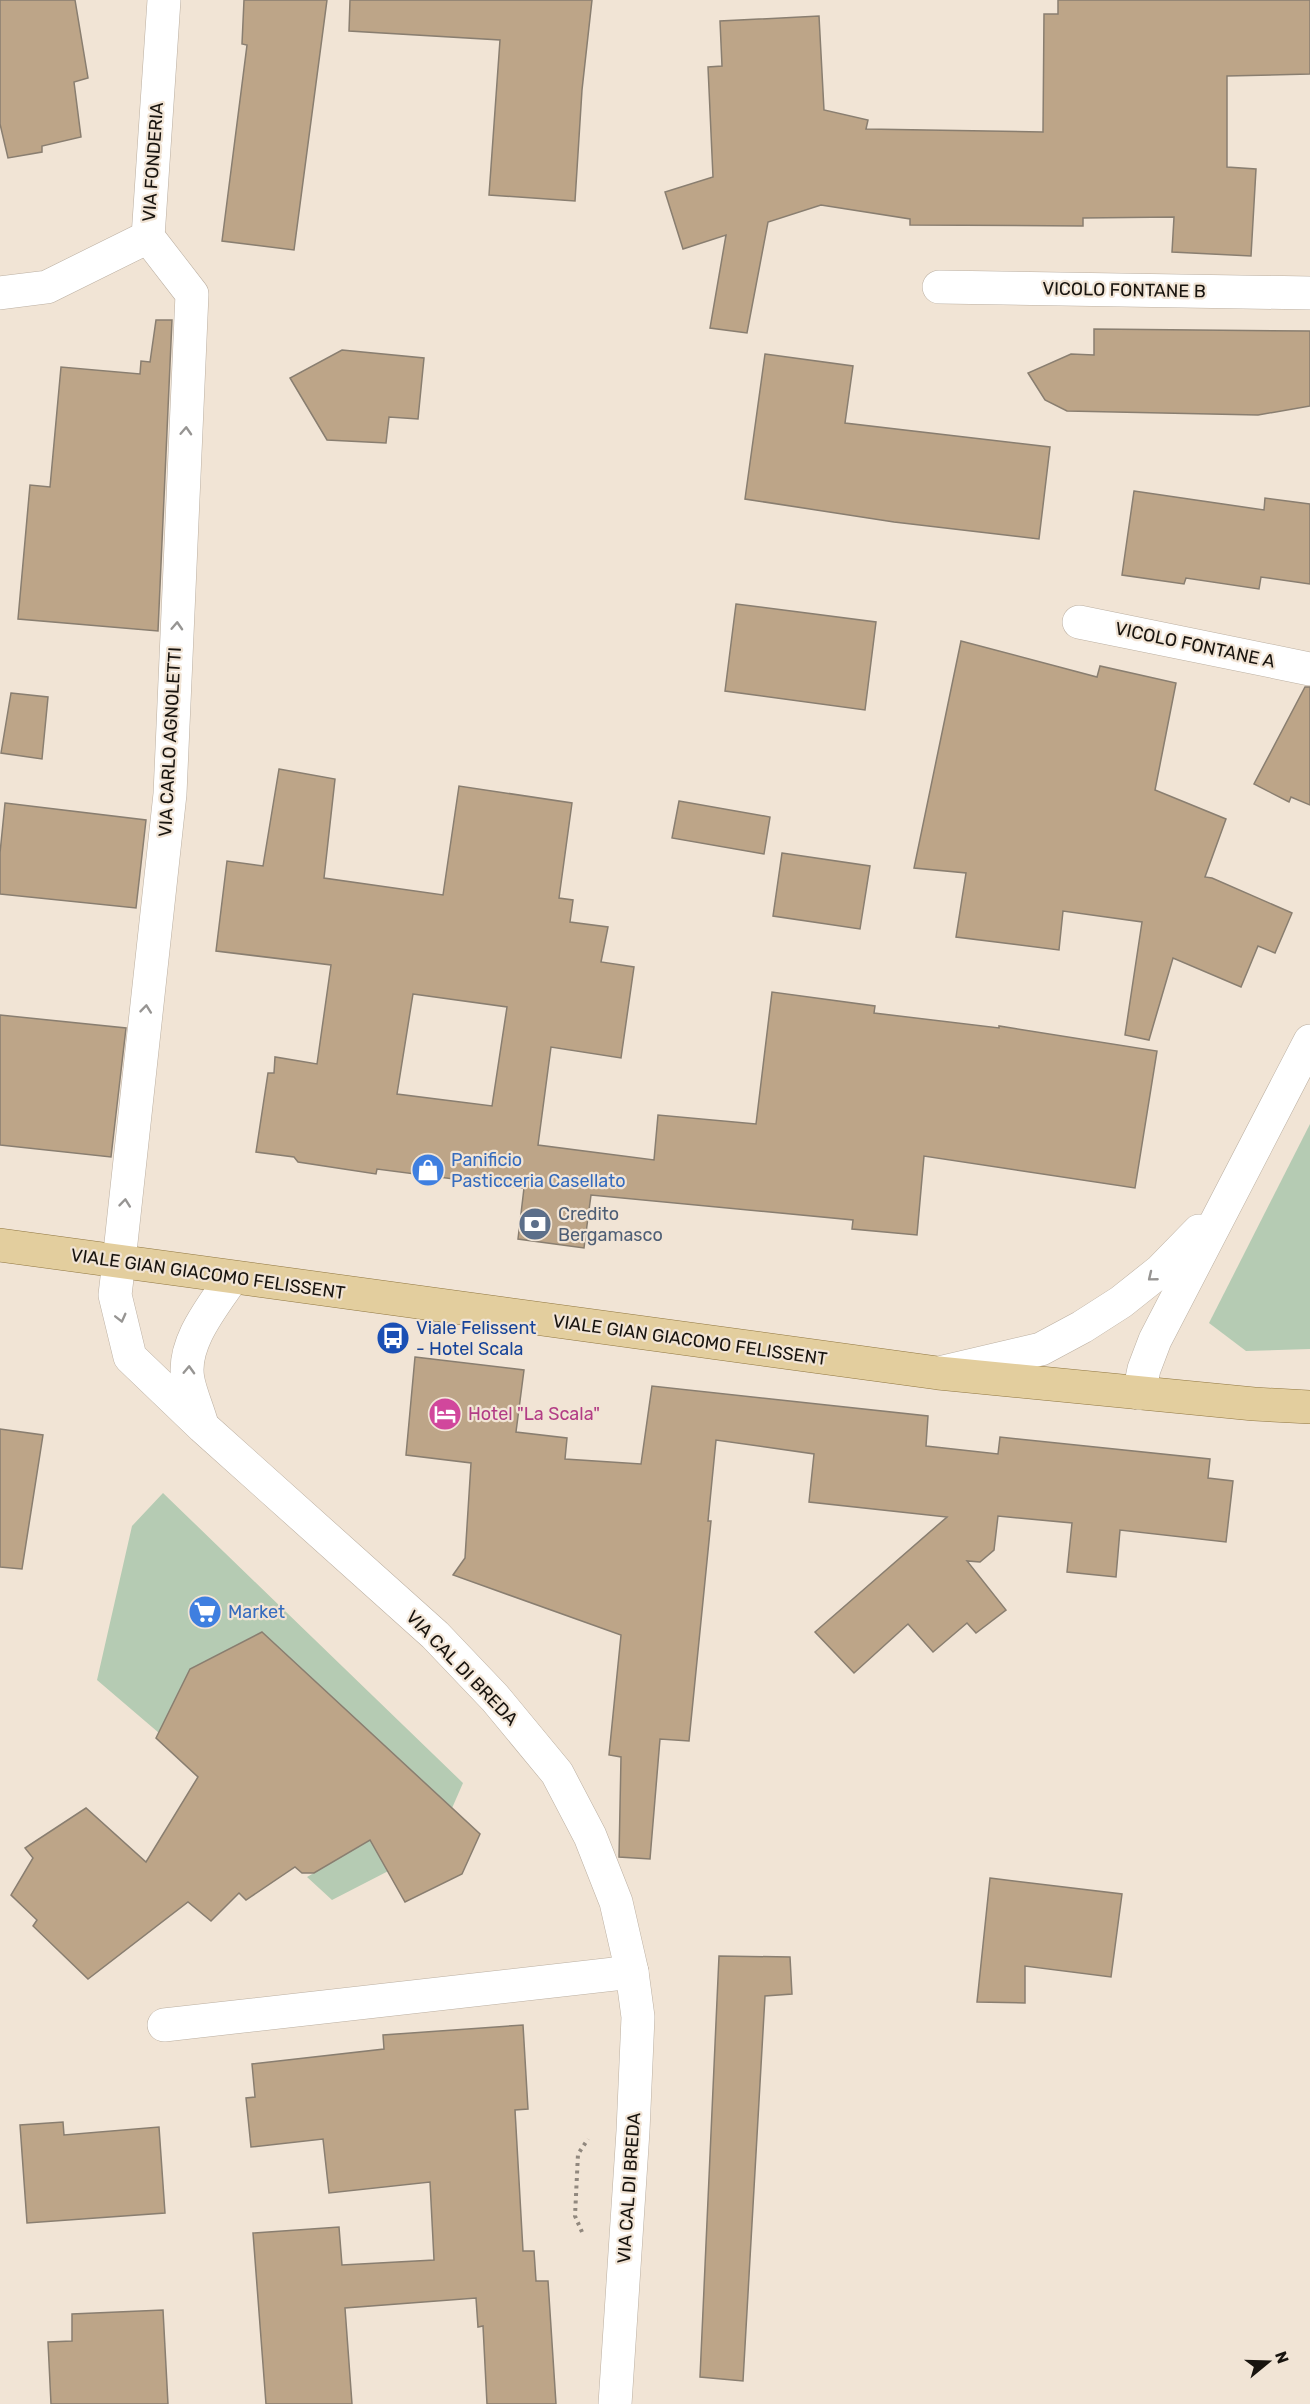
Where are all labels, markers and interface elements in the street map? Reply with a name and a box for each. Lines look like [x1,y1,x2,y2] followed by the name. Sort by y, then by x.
[138,101,168,223] street label: VIA FONDERIA
[1042,278,1206,302] street label: VICOLO FONTANE B
[180,427,192,436] one-way arrow
[1113,617,1277,673] street label: VICOLO FONTANE A
[171,622,184,631] one-way arrow
[154,647,186,837] street label: VIA CARLO AGNOLETTI
[139,1004,152,1013] one-way arrow
[451,1149,626,1192] place label: Panificio Pasticceria Casellato
[410,1152,446,1188] shop icon: Panificio Pasticceria Casellato
[118,1198,131,1207] one-way arrow
[558,1203,663,1246] place label: Credito Bergamasco
[517,1206,553,1242] bank icon: Credito Bergamasco
[69,1244,347,1304] street label: VIALE GIAN GIACOMO FELISSENT
[1148,1270,1159,1281] one-way arrow
[551,1310,829,1370] street label: VIALE GIAN GIACOMO FELISSENT
[113,1313,126,1323] one-way arrow
[416,1317,536,1360] place label: Viale Felissent - Hotel Scala
[375,1320,411,1356] bus stop icon: Viale Felissent - Hotel Scala
[182,1366,195,1375] one-way arrow
[427,1396,463,1432] hotel icon: Hotel "La Scala"
[468,1403,600,1425] place label: Hotel "La Scala"
[187,1594,223,1630] supermarket icon: Market
[228,1601,285,1623] place label: Market
[402,1606,522,1730] street label: VIA CAL DI BREDA
[613,2112,645,2264] street label: VIA CAL DI BREDA
[1238,2332,1298,2392] north arrow
[1271,2349,1293,2366] text: N

